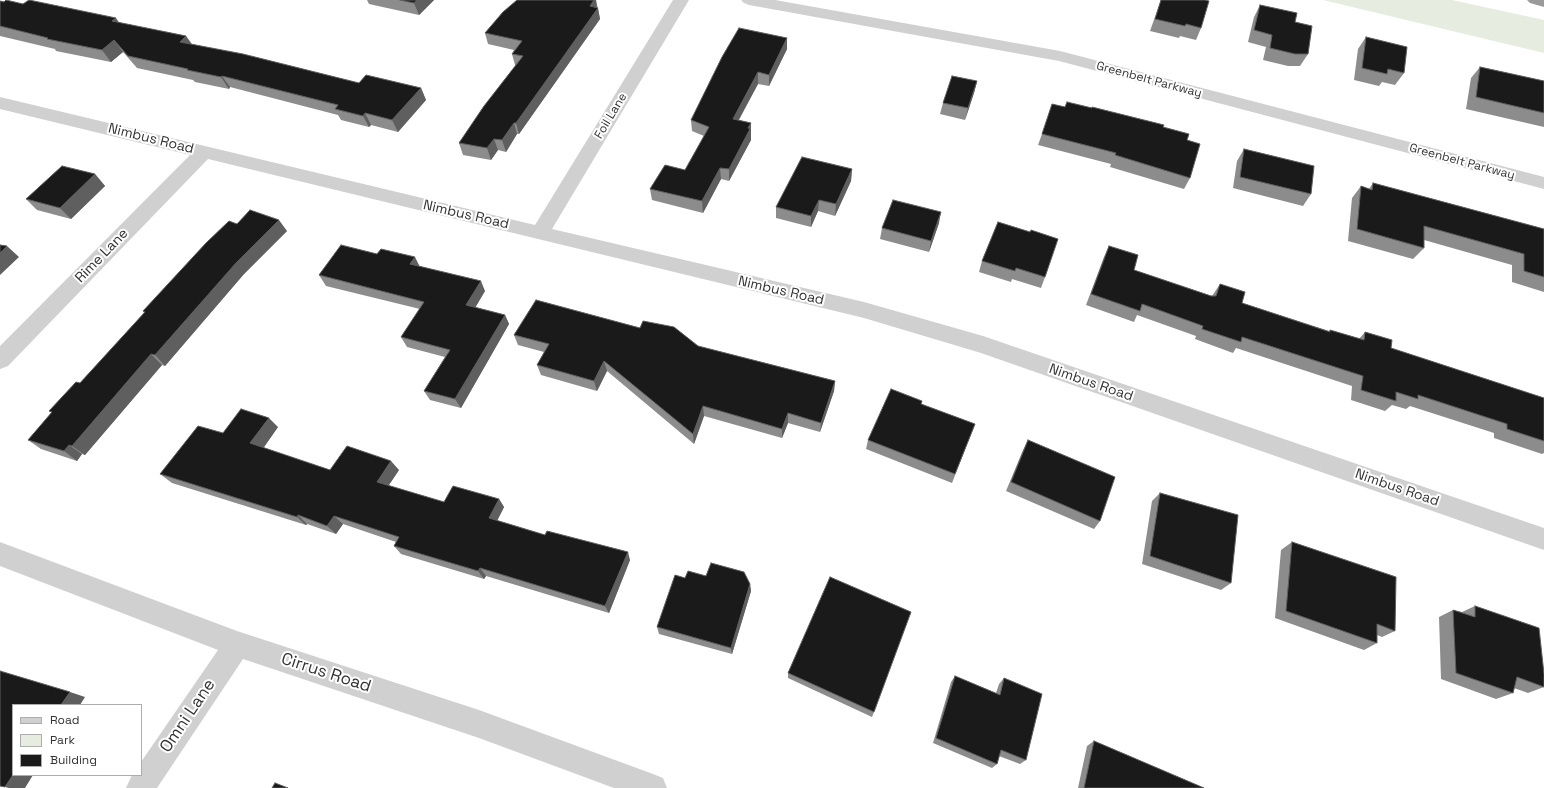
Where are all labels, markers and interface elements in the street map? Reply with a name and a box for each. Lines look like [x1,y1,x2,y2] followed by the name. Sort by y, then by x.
[1095,59,1203,101] street label: Greenbelt Parkway
[592,91,630,141] street label: Foil Lane
[106,120,196,158] street label: Nimbus Road
[1408,141,1516,183] street label: Greenbelt Parkway
[421,197,511,233] street label: Nimbus Road
[72,225,132,287] street label: Rime Lane
[736,273,826,309] street label: Nimbus Road
[1047,361,1135,405] street label: Nimbus Road
[1353,466,1441,510] street label: Nimbus Road
[278,649,374,697] street label: Cirrus Road
[156,675,220,757] street label: Omni Lane
[12,704,142,776] legend
[50,712,79,728] text: Road
[50,732,75,748] text: Park
[50,752,97,768] text: Building

